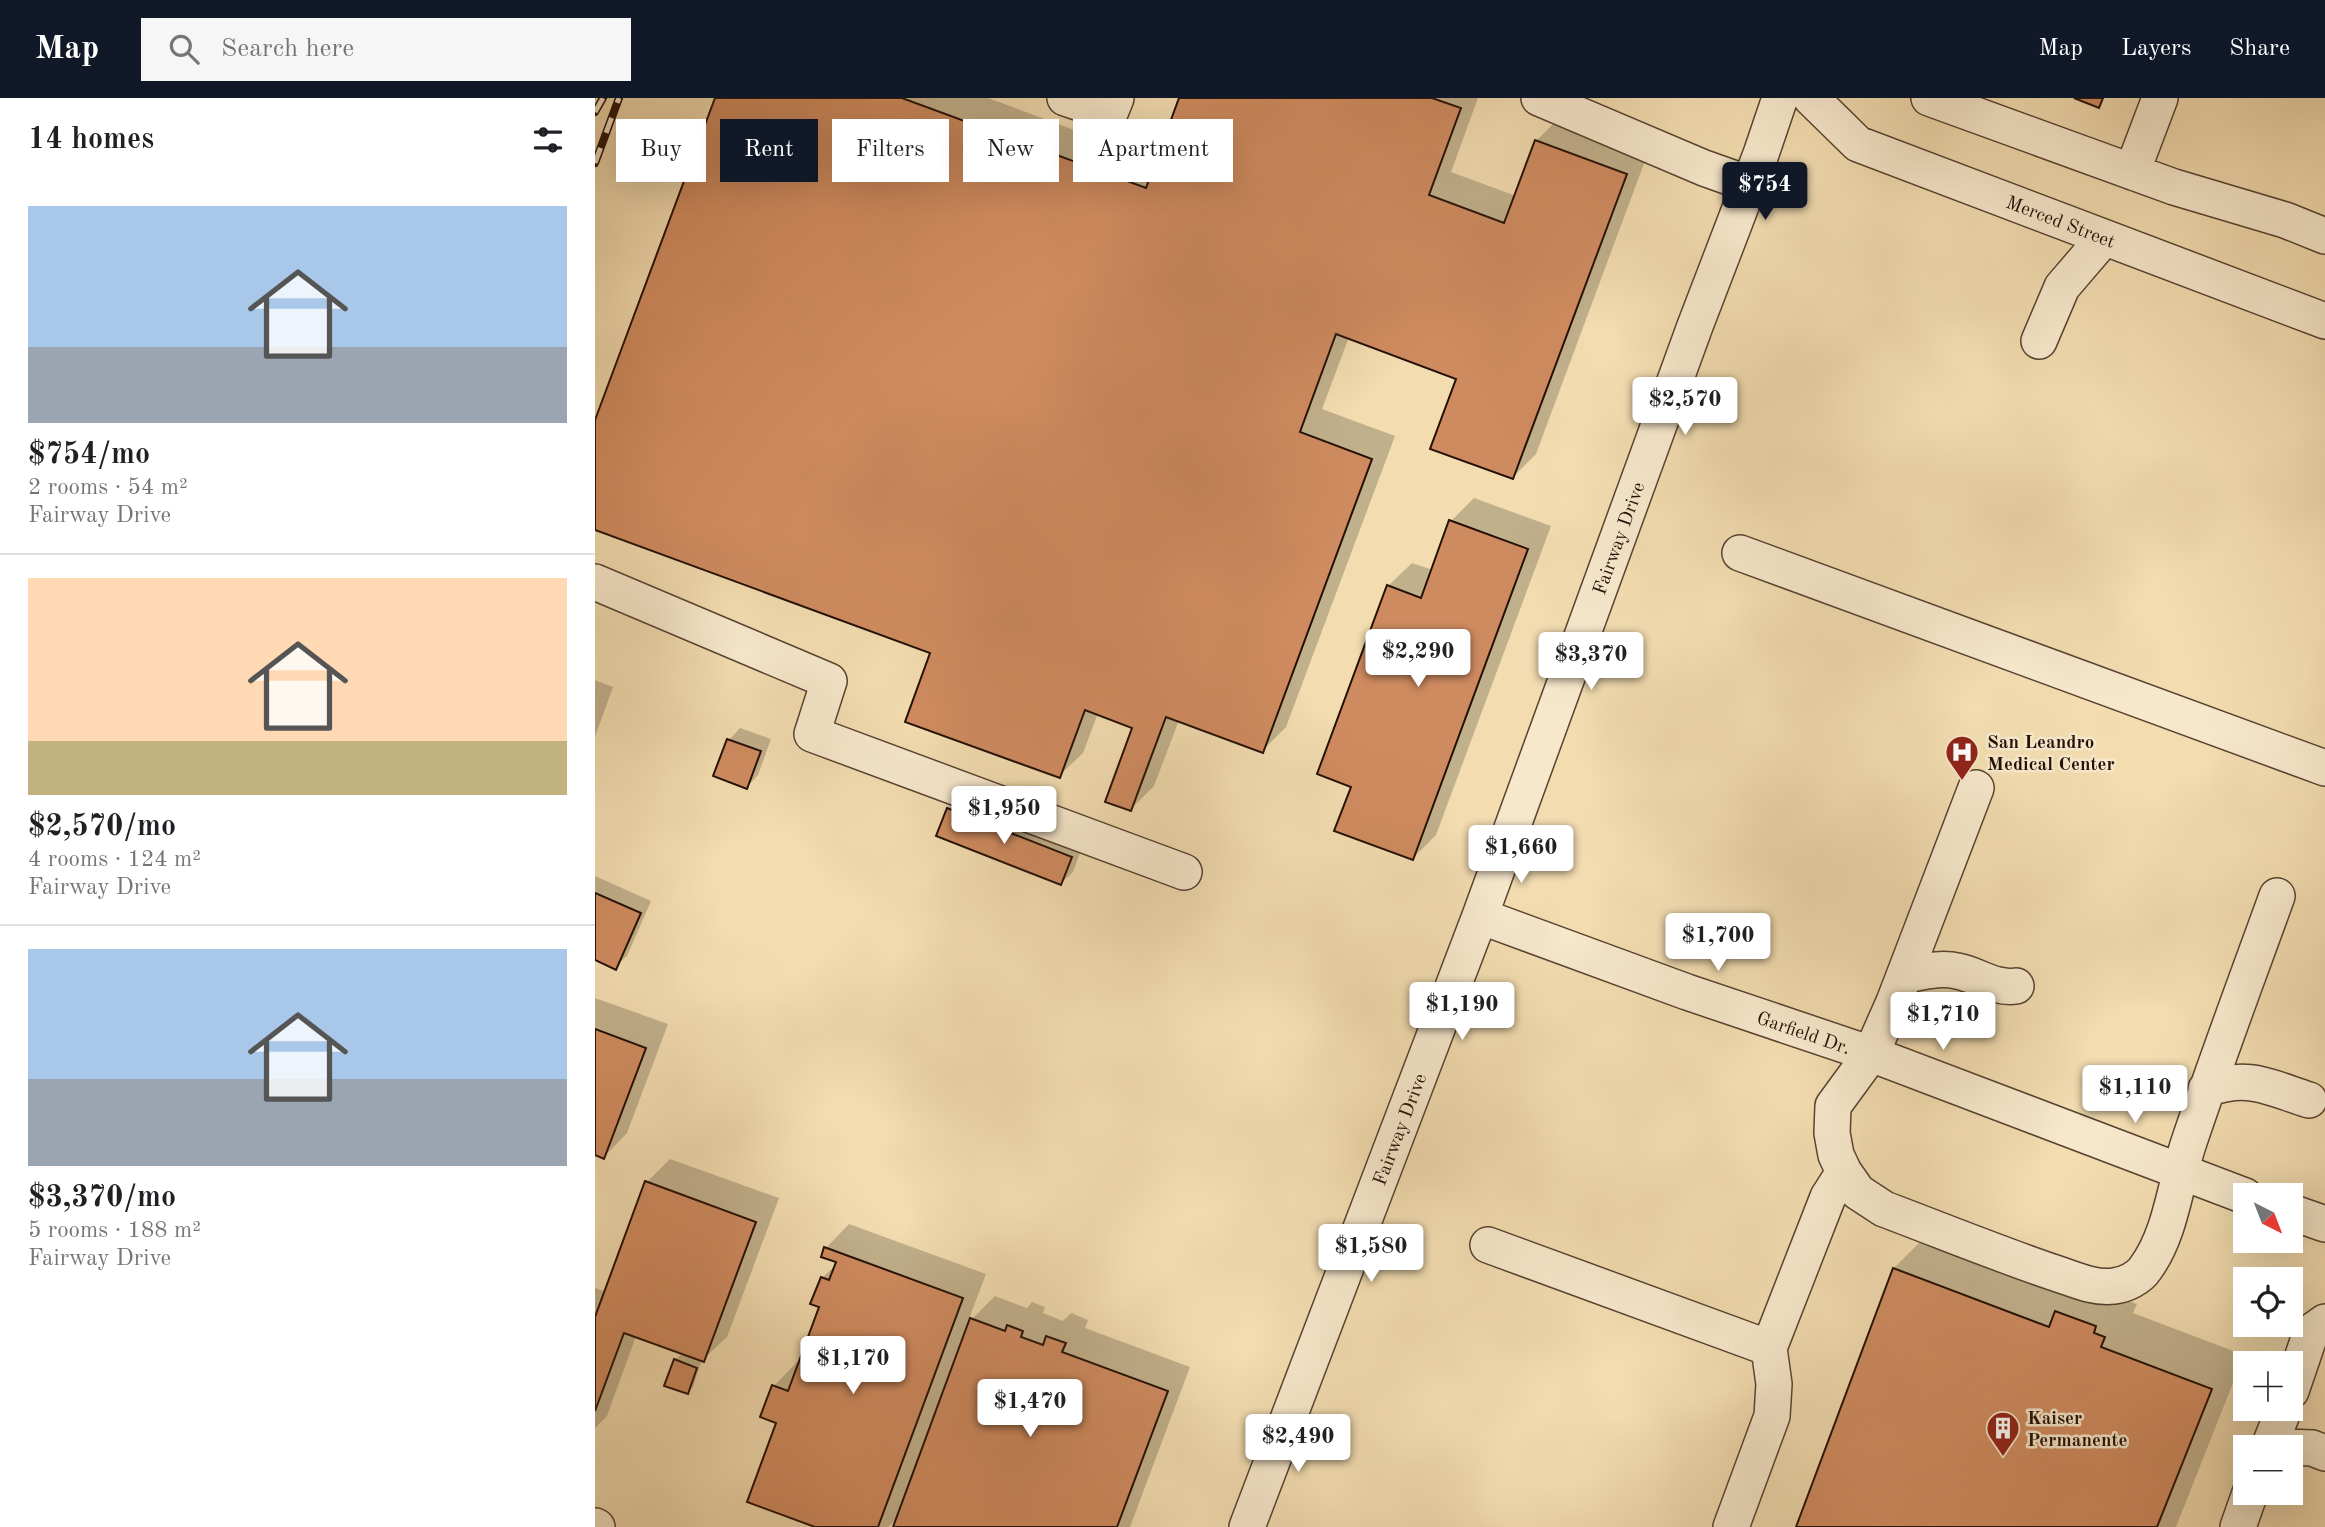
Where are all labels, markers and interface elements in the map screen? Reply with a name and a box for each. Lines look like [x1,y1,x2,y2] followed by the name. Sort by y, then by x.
[141,18,631,81] search box
[165,30,203,68] icon: search
[35,33,99,66] text: Map
[221,36,354,62] text: Search here
[2039,37,2083,61] text: Map
[2121,37,2191,61] text: Layers
[2229,37,2290,61] text: Share
[616,119,706,182] chip: Buy
[720,119,818,182] chip: Rent
[832,119,949,182] chip: Filters
[963,119,1059,182] chip: New
[1073,119,1233,182] chip: Apartment
[529,121,567,159] icon: filters
[28,125,154,155] text: 14 homes
[1724,162,1806,222] pin: $754
[1738,173,1792,196] text: $754
[2003,194,2117,253] street label: Merced Street
[235,251,361,377] icon: home
[1628,378,1742,437] pin: $2,570
[1648,388,1722,411] text: $2,570
[28,440,150,470] text: $754/mo
[28,476,188,499] text: 2 rooms · 54 m²
[1591,480,1649,598] street label: Fairway Drive
[28,504,171,527] text: Fairway Drive
[235,623,361,749] icon: home
[1361,630,1475,689] pin: $2,290
[1534,632,1648,692] pin: $3,370
[1381,640,1455,663] text: $2,290
[1554,643,1628,666] text: $3,370
[1943,733,1981,782] hospital icon: San Leandro Medical Center
[1987,734,2115,775] place label: San Leandro Medical Center
[947,786,1061,846] pin: $1,950
[967,797,1041,820] text: $1,950
[28,812,176,842] text: $2,570/mo
[1464,826,1578,885] pin: $1,660
[1484,836,1558,859] text: $1,660
[28,848,201,871] text: 4 rooms · 124 m²
[28,876,171,899] text: Fairway Drive
[1661,914,1775,973] pin: $1,700
[1681,924,1755,947] text: $1,700
[1405,982,1519,1042] pin: $1,190
[1886,992,2000,1052] pin: $1,710
[1425,993,1499,1016] text: $1,190
[235,994,361,1120] icon: home
[1906,1003,1980,1026] text: $1,710
[1754,1009,1853,1059] street label: Garfield Dr.
[2078,1066,2192,1125] pin: $1,110
[1371,1071,1431,1188] street label: Fairway Drive
[2098,1076,2172,1099] text: $1,110
[28,1183,176,1213] text: $3,370/mo
[2233,1183,2303,1253] north arrow
[2233,1183,2303,1505] map controls
[28,1219,201,1242] text: 5 rooms · 188 m²
[1314,1224,1428,1284] pin: $1,580
[1334,1235,1408,1258] text: $1,580
[28,1247,171,1270] text: Fairway Drive
[2233,1267,2303,1337] button: locate
[796,1336,910,1396] pin: $1,170
[816,1347,890,1370] text: $1,170
[2233,1351,2303,1421] button: +
[973,1380,1087,1439] pin: $1,470
[993,1390,1067,1413] text: $1,470
[1984,1409,2022,1458] building icon: Kaiser Permanente
[2027,1410,2127,1451] place label: Kaiser Permanente
[1241,1414,1355,1474] pin: $2,490
[1261,1425,1335,1448] text: $2,490
[2233,1435,2303,1505] button: −

